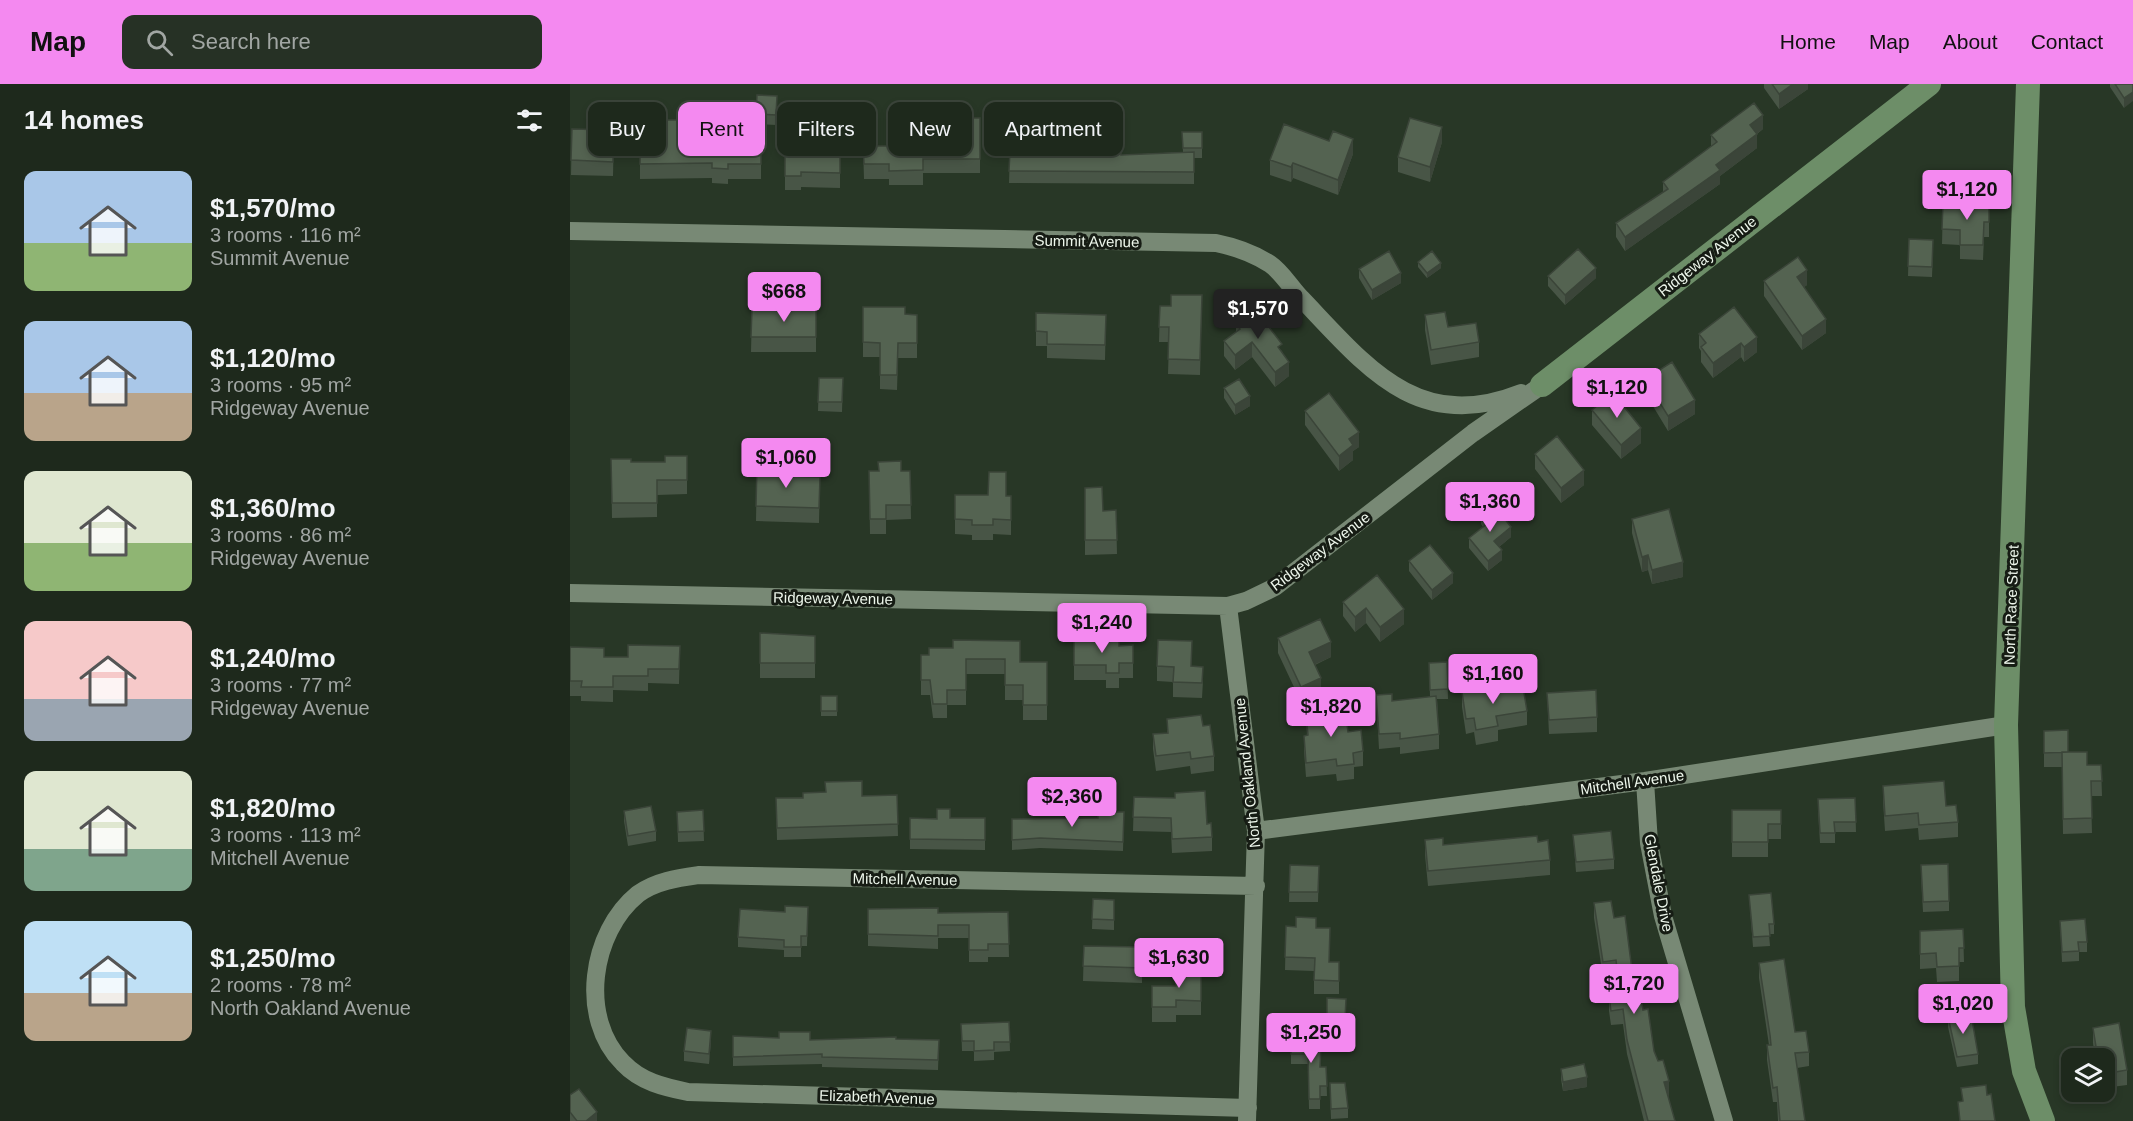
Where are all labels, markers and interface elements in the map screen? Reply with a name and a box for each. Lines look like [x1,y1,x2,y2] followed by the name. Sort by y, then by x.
[122,15,542,69] search box
[30,26,86,57] text: Map
[143,26,176,59] icon: search
[191,29,311,54] text: Search here
[1780,30,1836,53] text: Home
[1869,30,1910,53] text: Map
[1943,30,1998,53] text: About
[2031,30,2103,53] text: Contact
[588,102,666,156] chip: Buy
[678,102,765,156] chip: Rent
[777,102,876,156] chip: Filters
[888,102,972,156] chip: New
[984,102,1123,156] chip: Apartment
[513,104,546,137] icon: filters
[24,105,144,135] text: 14 homes
[1918,170,2016,221] pin: $1,120
[1936,178,1998,200] text: $1,120
[210,193,336,223] text: $1,570/mo
[72,195,144,267] icon: home
[1655,212,1759,300] street label: Ridgeway Avenue
[210,224,361,246] text: 3 rooms · 116 m²
[1034,232,1140,250] street label: Summit Avenue
[210,247,350,269] text: Summit Avenue
[748,272,820,323] pin: $668
[762,280,806,302] text: $668
[1209,289,1307,340] pin: $1,570
[1227,297,1289,319] text: $1,570
[210,343,336,373] text: $1,120/mo
[72,345,144,417] icon: home
[1568,368,1666,419] pin: $1,120
[210,374,351,396] text: 3 rooms · 95 m²
[1586,376,1648,398] text: $1,120
[210,397,370,419] text: Ridgeway Avenue
[737,438,835,489] pin: $1,060
[755,446,817,468] text: $1,060
[1441,482,1539,533] pin: $1,360
[1459,490,1521,512] text: $1,360
[210,493,336,523] text: $1,360/mo
[72,495,144,567] icon: home
[1267,508,1373,594] street label: Ridgeway Avenue
[210,524,351,546] text: 3 rooms · 86 m²
[2000,544,2022,665] street label: North Race Street
[210,547,370,569] text: Ridgeway Avenue
[773,588,893,608] street label: Ridgeway Avenue
[1053,603,1151,654] pin: $1,240
[1071,611,1133,633] text: $1,240
[210,643,336,673] text: $1,240/mo
[72,645,144,717] icon: home
[1444,654,1542,705] pin: $1,160
[1462,662,1524,684] text: $1,160
[210,674,351,696] text: 3 rooms · 77 m²
[1282,687,1380,738] pin: $1,820
[1300,695,1362,717] text: $1,820
[210,697,370,719] text: Ridgeway Avenue
[1231,697,1263,849] street label: North Oakland Avenue
[1579,766,1685,798] street label: Mitchell Avenue
[1023,777,1121,828] pin: $2,360
[1041,785,1103,807] text: $2,360
[210,793,336,823] text: $1,820/mo
[72,795,144,867] icon: home
[210,824,361,846] text: 3 rooms · 113 m²
[1641,833,1677,933] street label: Glendale Drive
[210,847,350,869] text: Mitchell Avenue
[852,870,958,888] street label: Mitchell Avenue
[1130,938,1228,989] pin: $1,630
[210,943,336,973] text: $1,250/mo
[72,945,144,1017] icon: home
[1148,946,1210,968] text: $1,630
[1585,964,1683,1015] pin: $1,720
[1603,972,1665,994] text: $1,720
[210,974,351,996] text: 2 rooms · 78 m²
[1914,984,2012,1035] pin: $1,020
[1932,992,1994,1014] text: $1,020
[210,997,411,1019] text: North Oakland Avenue
[1262,1013,1360,1064] pin: $1,250
[1280,1021,1342,1043] text: $1,250
[2061,1048,2115,1102] map controls
[2061,1048,2115,1102] button: layers
[819,1086,935,1108] street label: Elizabeth Avenue

